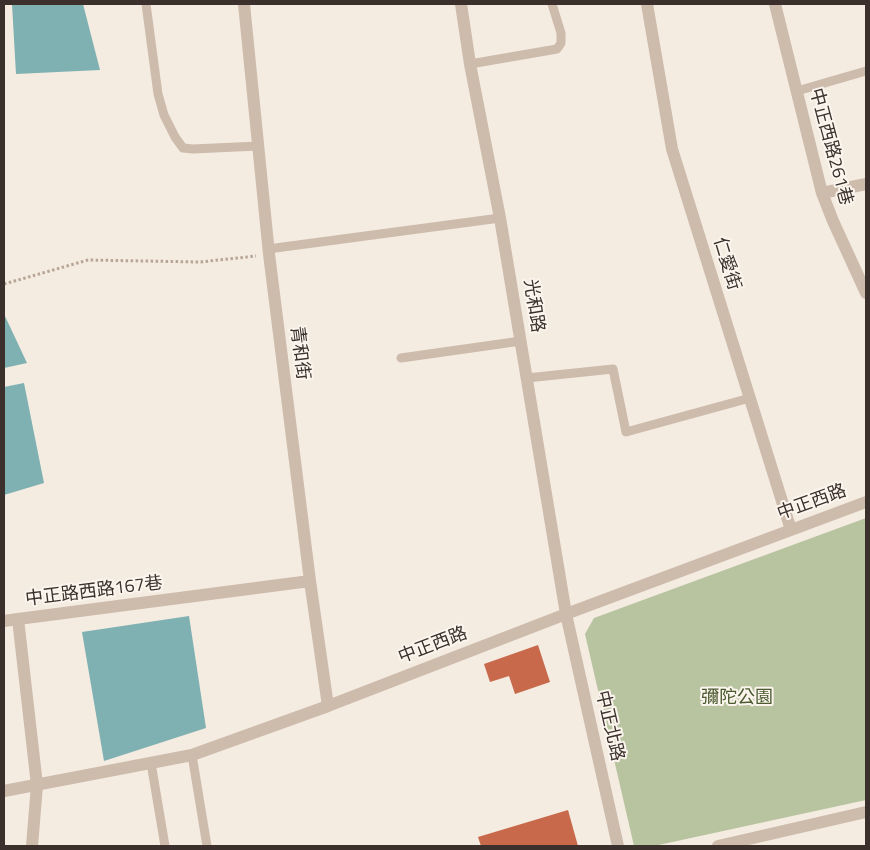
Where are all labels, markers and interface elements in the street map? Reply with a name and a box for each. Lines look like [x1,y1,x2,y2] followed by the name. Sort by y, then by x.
[804,86,856,208] street label: 中正西路261巷
[708,235,744,293] street label: 仁愛街
[518,278,548,334] street label: 光和路
[285,325,313,381] street label: 青和街
[774,481,850,525] street label: 中正西路
[24,573,164,611] street label: 中正路西路167巷
[396,623,470,669] street label: 中正西路
[590,688,628,764] street label: 中正北路
[701,688,773,710] park label: 彌陀公園

